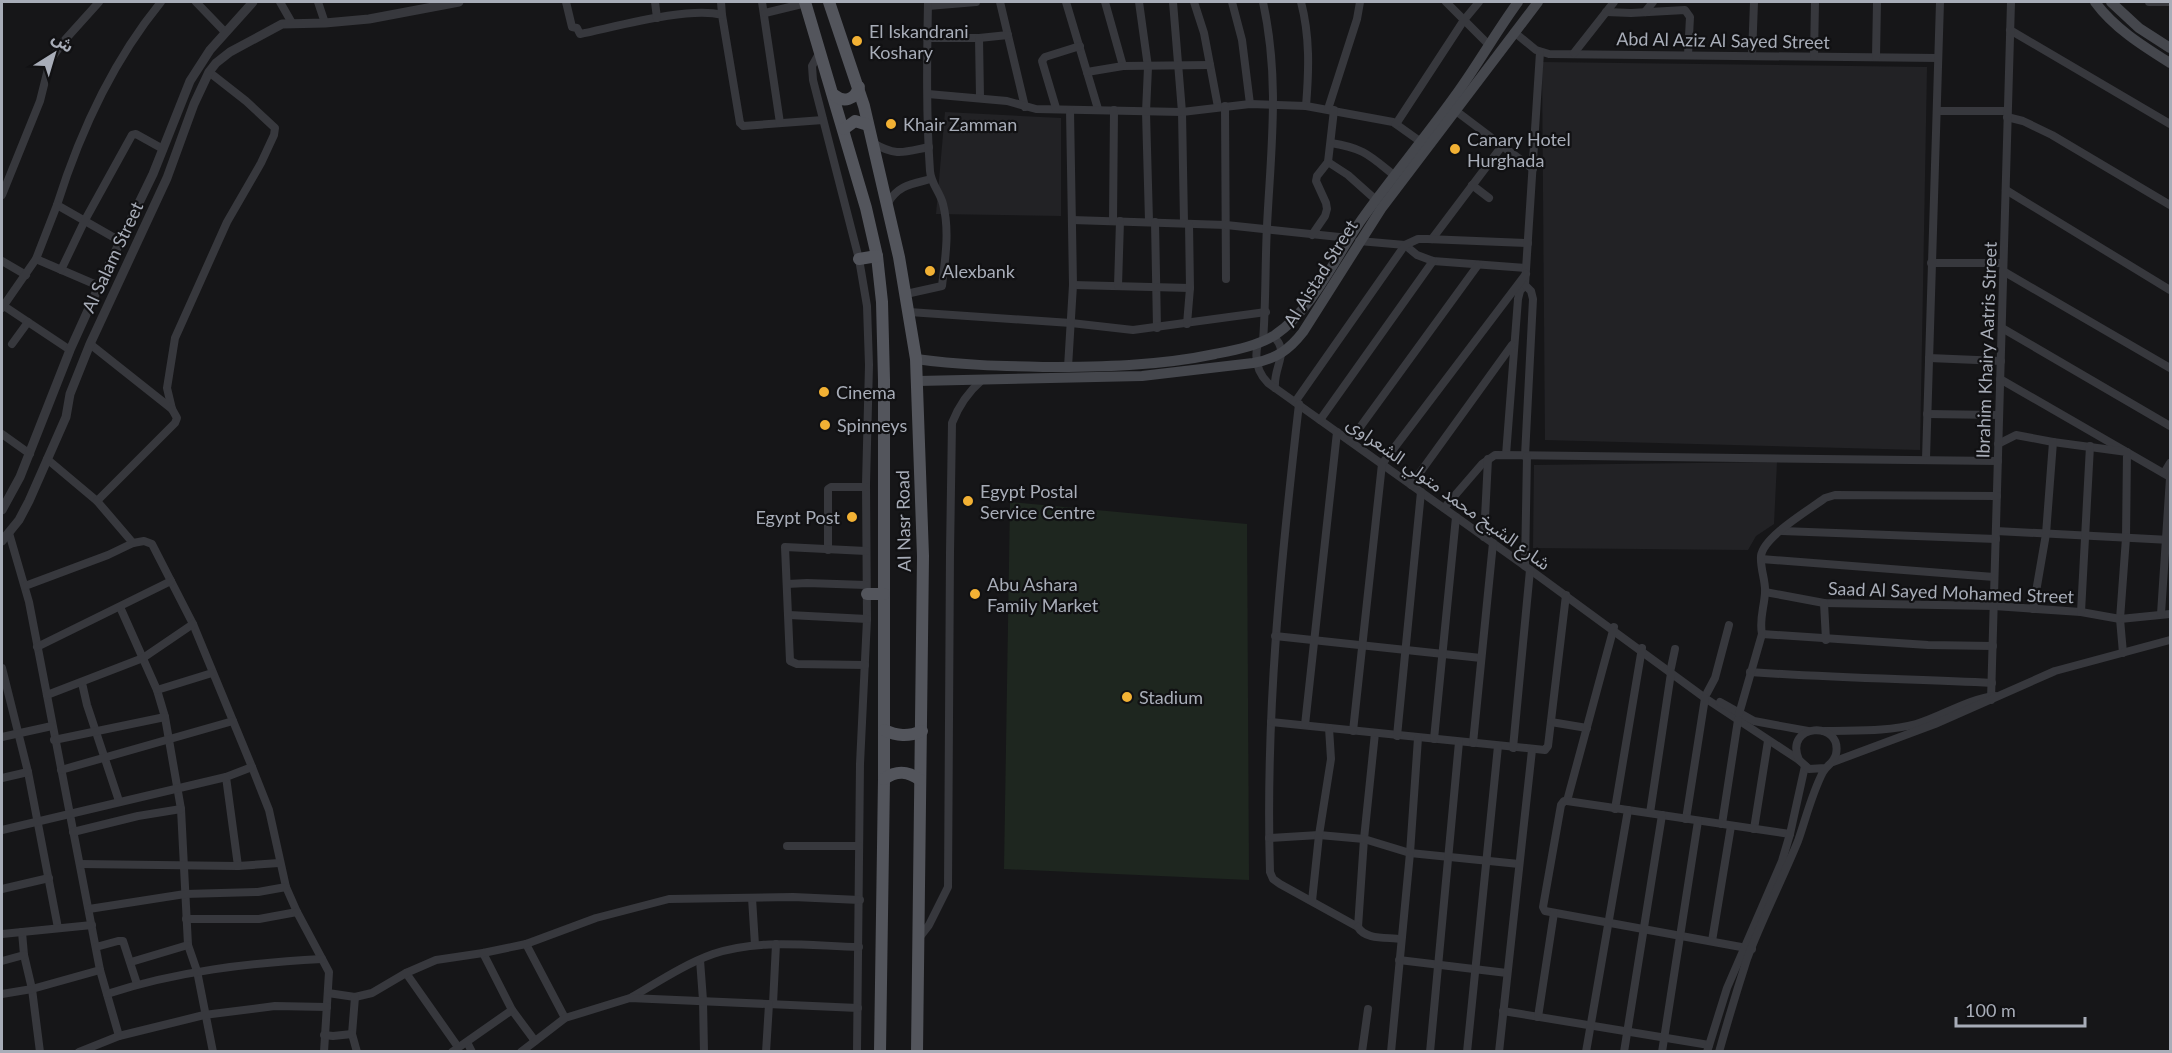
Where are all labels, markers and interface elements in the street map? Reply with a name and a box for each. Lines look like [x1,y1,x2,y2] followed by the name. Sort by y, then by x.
[869,20,969,63] place label: El Iskandrani Koshary
[24,24,84,84] north arrow
[48,27,78,57] text: ش
[1616,27,1830,53] street label: Abd Al Aziz Al Sayed Street
[850,34,864,48] marker: El Iskandrani Koshary
[903,113,1017,135] place label: Khair Zamman
[884,117,898,131] marker: Khair Zamman
[1467,128,1571,171] place label: Canary Hotel Hurghada
[1448,142,1462,156] marker: Canary Hotel Hurghada
[77,198,147,316] street label: Al Salam Street
[1278,215,1362,331] street label: Al Aistad Street
[1971,241,2001,459] street label: Ibrahim Khairy Aatris Street
[942,260,1016,282] place label: Alexbank
[923,264,937,278] marker: Alexbank
[836,381,896,403] place label: Cinema
[817,385,831,399] marker: Cinema
[1341,412,1555,577] street label: شارع الشيخ محمد متولي الشعراوى
[837,414,907,436] place label: Spinneys
[818,418,832,432] marker: Spinneys
[891,470,915,572] street label: Al Nasr Road
[980,480,1095,523] place label: Egypt Postal Service Centre
[961,494,975,508] marker: Egypt Postal Service Centre
[755,506,841,528] place label: Egypt Post
[845,510,859,524] marker: Egypt Post
[987,573,1099,616] place label: Abu Ashara Family Market
[1828,577,2075,607] street label: Saad Al Sayed Mohamed Street
[968,587,982,601] marker: Abu Ashara Family Market
[1139,686,1203,708] place label: Stadium
[1120,690,1134,704] marker: Stadium
[1956,990,2085,1028] scale bar
[1965,999,2016,1021] text: 100 m

